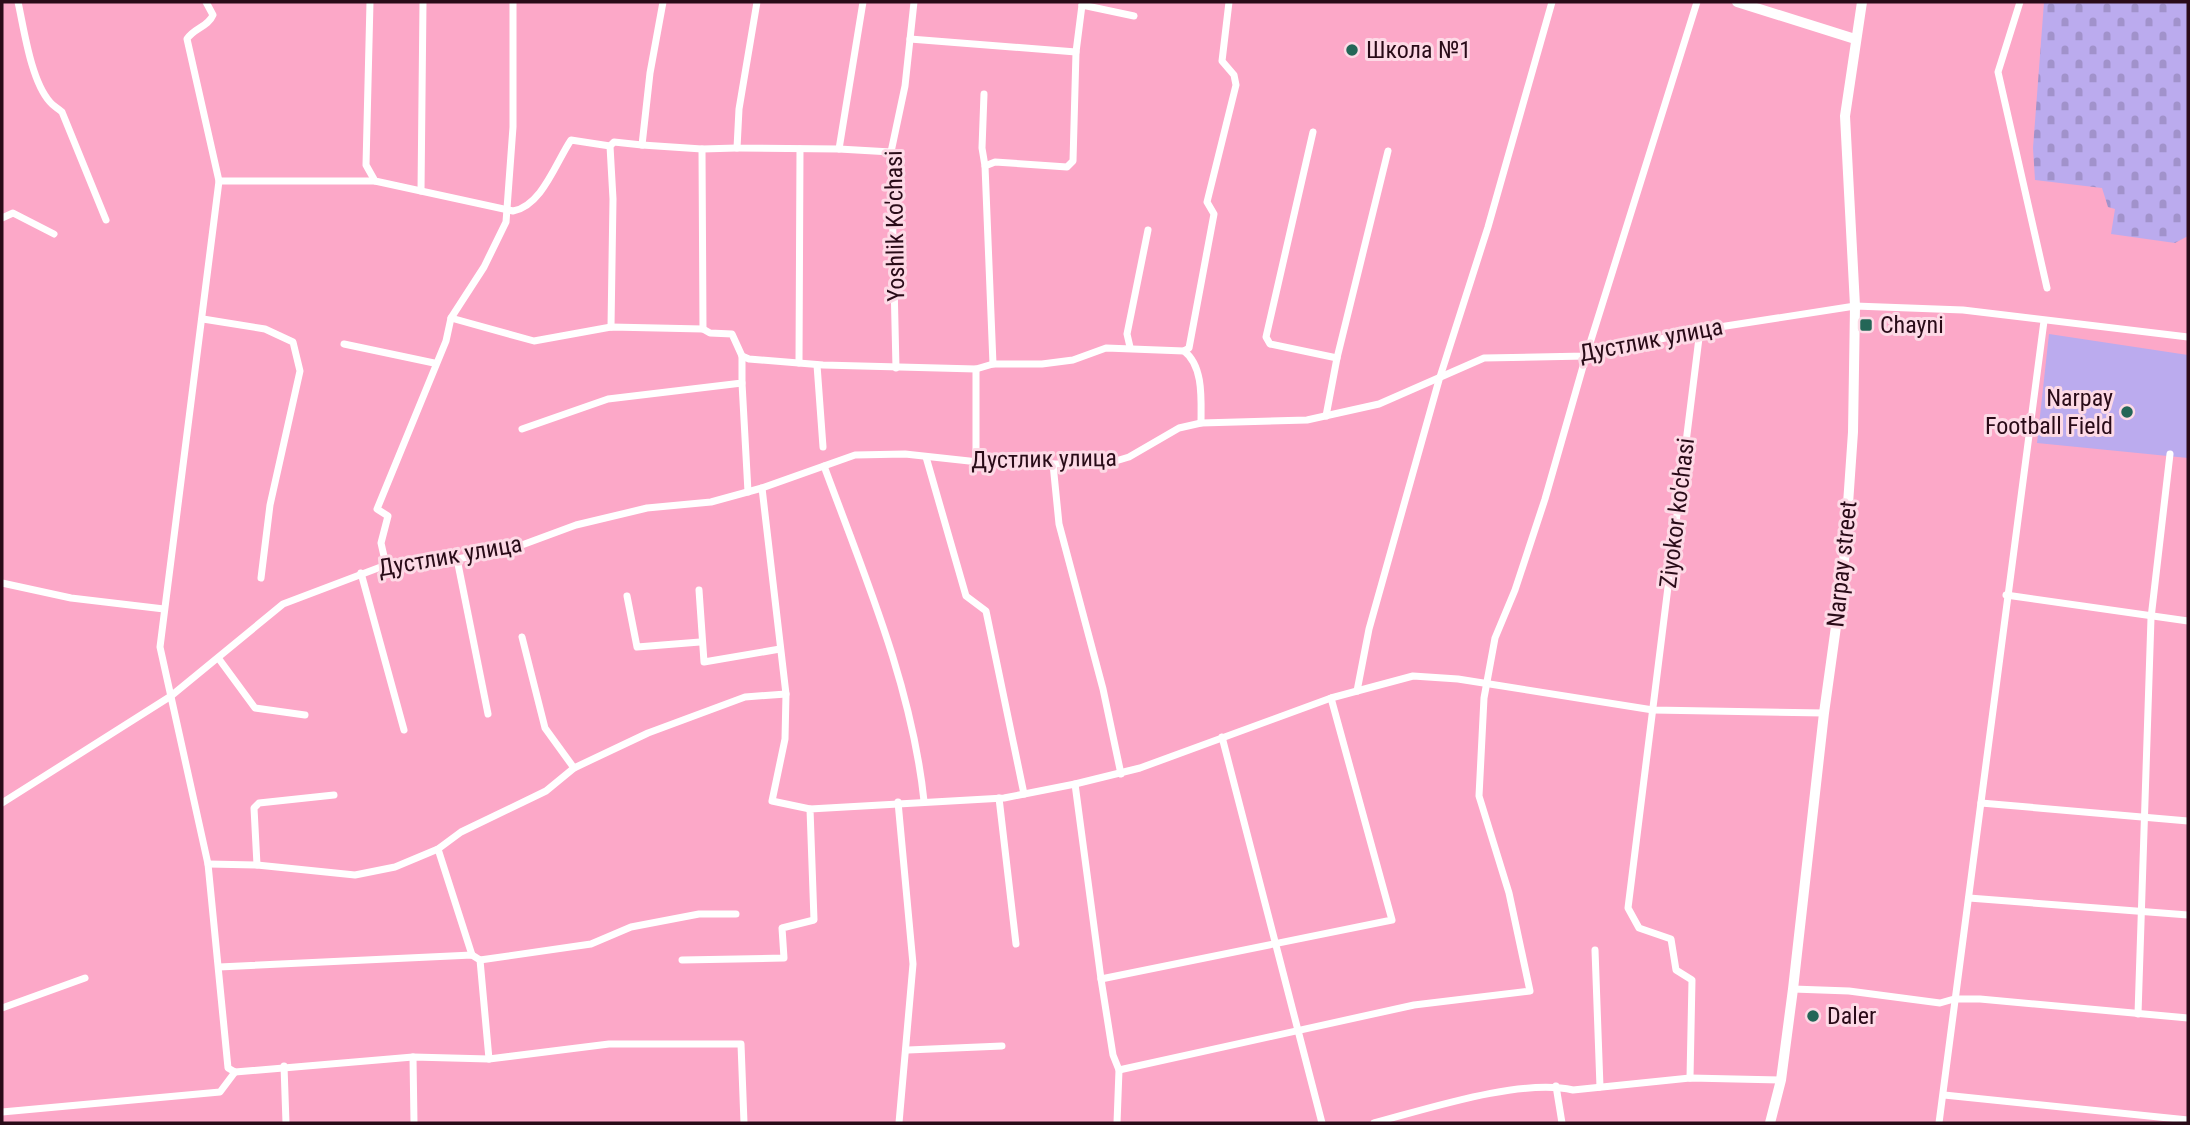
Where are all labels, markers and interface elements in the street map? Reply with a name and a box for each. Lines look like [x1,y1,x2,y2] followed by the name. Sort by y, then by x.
[1366,36,1471,64] place label: Школа №1
[1344,42,1360,58] marker: Школа №1
[880,150,910,302] street label: Yoshlik Ko'chasi
[1880,311,1944,339] place label: Chayni
[1577,312,1725,368] street label: Дустлик улица
[1858,317,1874,333] marker: Chayni
[1985,384,2113,440] place label: Narpay Football Field
[2119,404,2135,420] marker: Narpay Football Field
[1654,436,1700,590] street label: Ziyokor ko'chasi
[971,444,1117,474] street label: Дустлик улица
[1821,499,1863,629] street label: Narpay street
[376,530,524,582] street label: Дустлик улица
[1827,1002,1876,1030] place label: Daler
[1805,1008,1821,1024] marker: Daler

